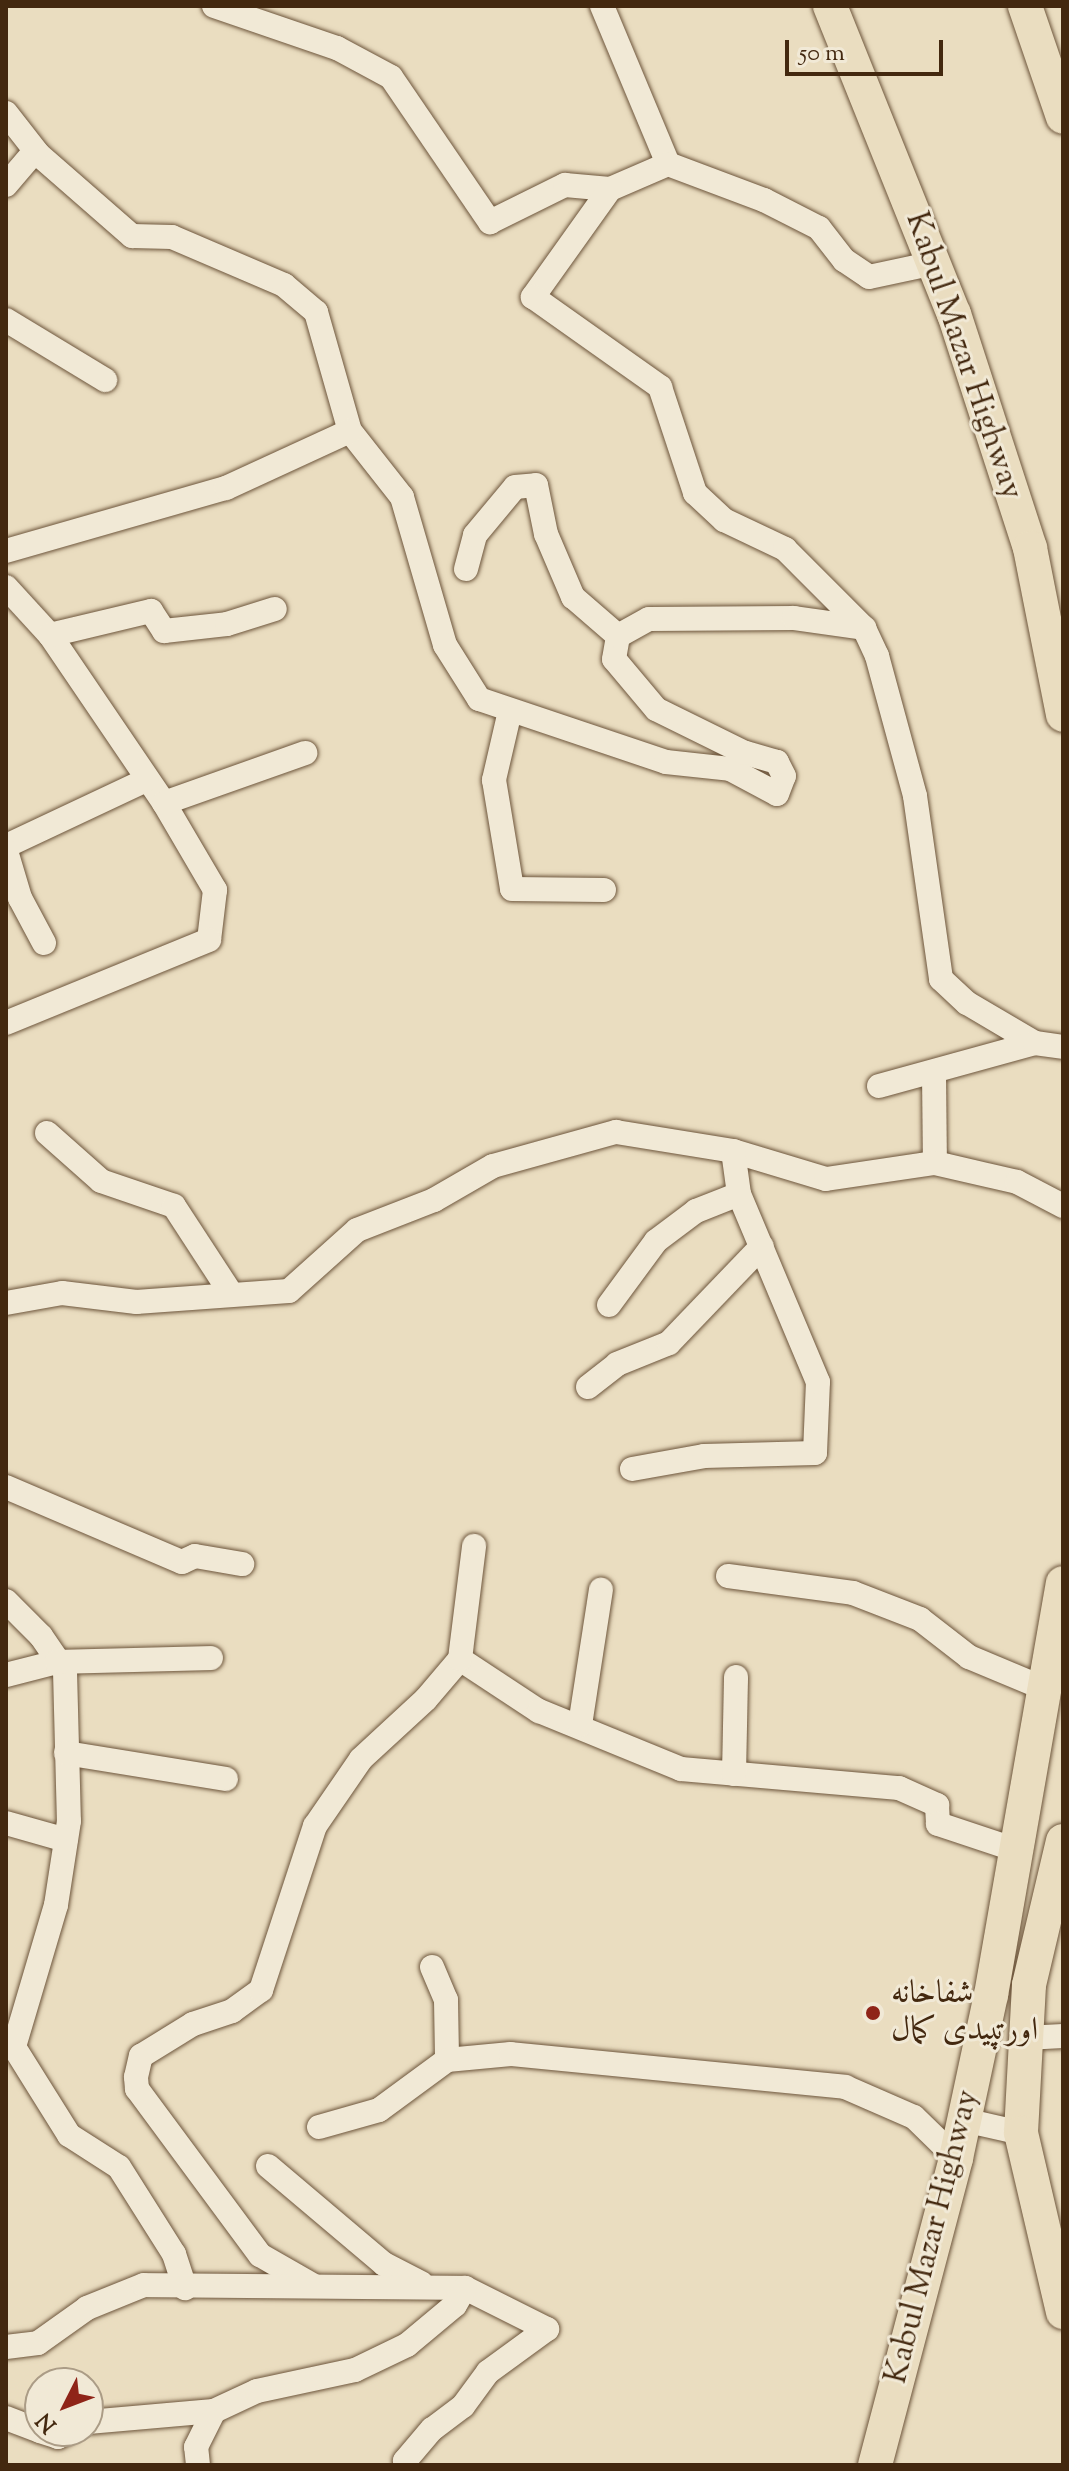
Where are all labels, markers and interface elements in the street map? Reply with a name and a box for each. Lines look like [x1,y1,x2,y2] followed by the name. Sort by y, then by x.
[789,24,947,74] scale bar
[799,37,845,71] text: 50 m
[896,207,1030,505] street label: Kabul Mazar Highway
[891,1976,1038,2051] place label: شفاخانه اورتپیدی کمال
[862,2002,884,2024] marker: شفاخانه اورتپیدی کمال
[878,2086,988,2388] street label: Kabul Mazar Highway
[24,2367,104,2447] north arrow
[30,2404,65,2439] text: N

